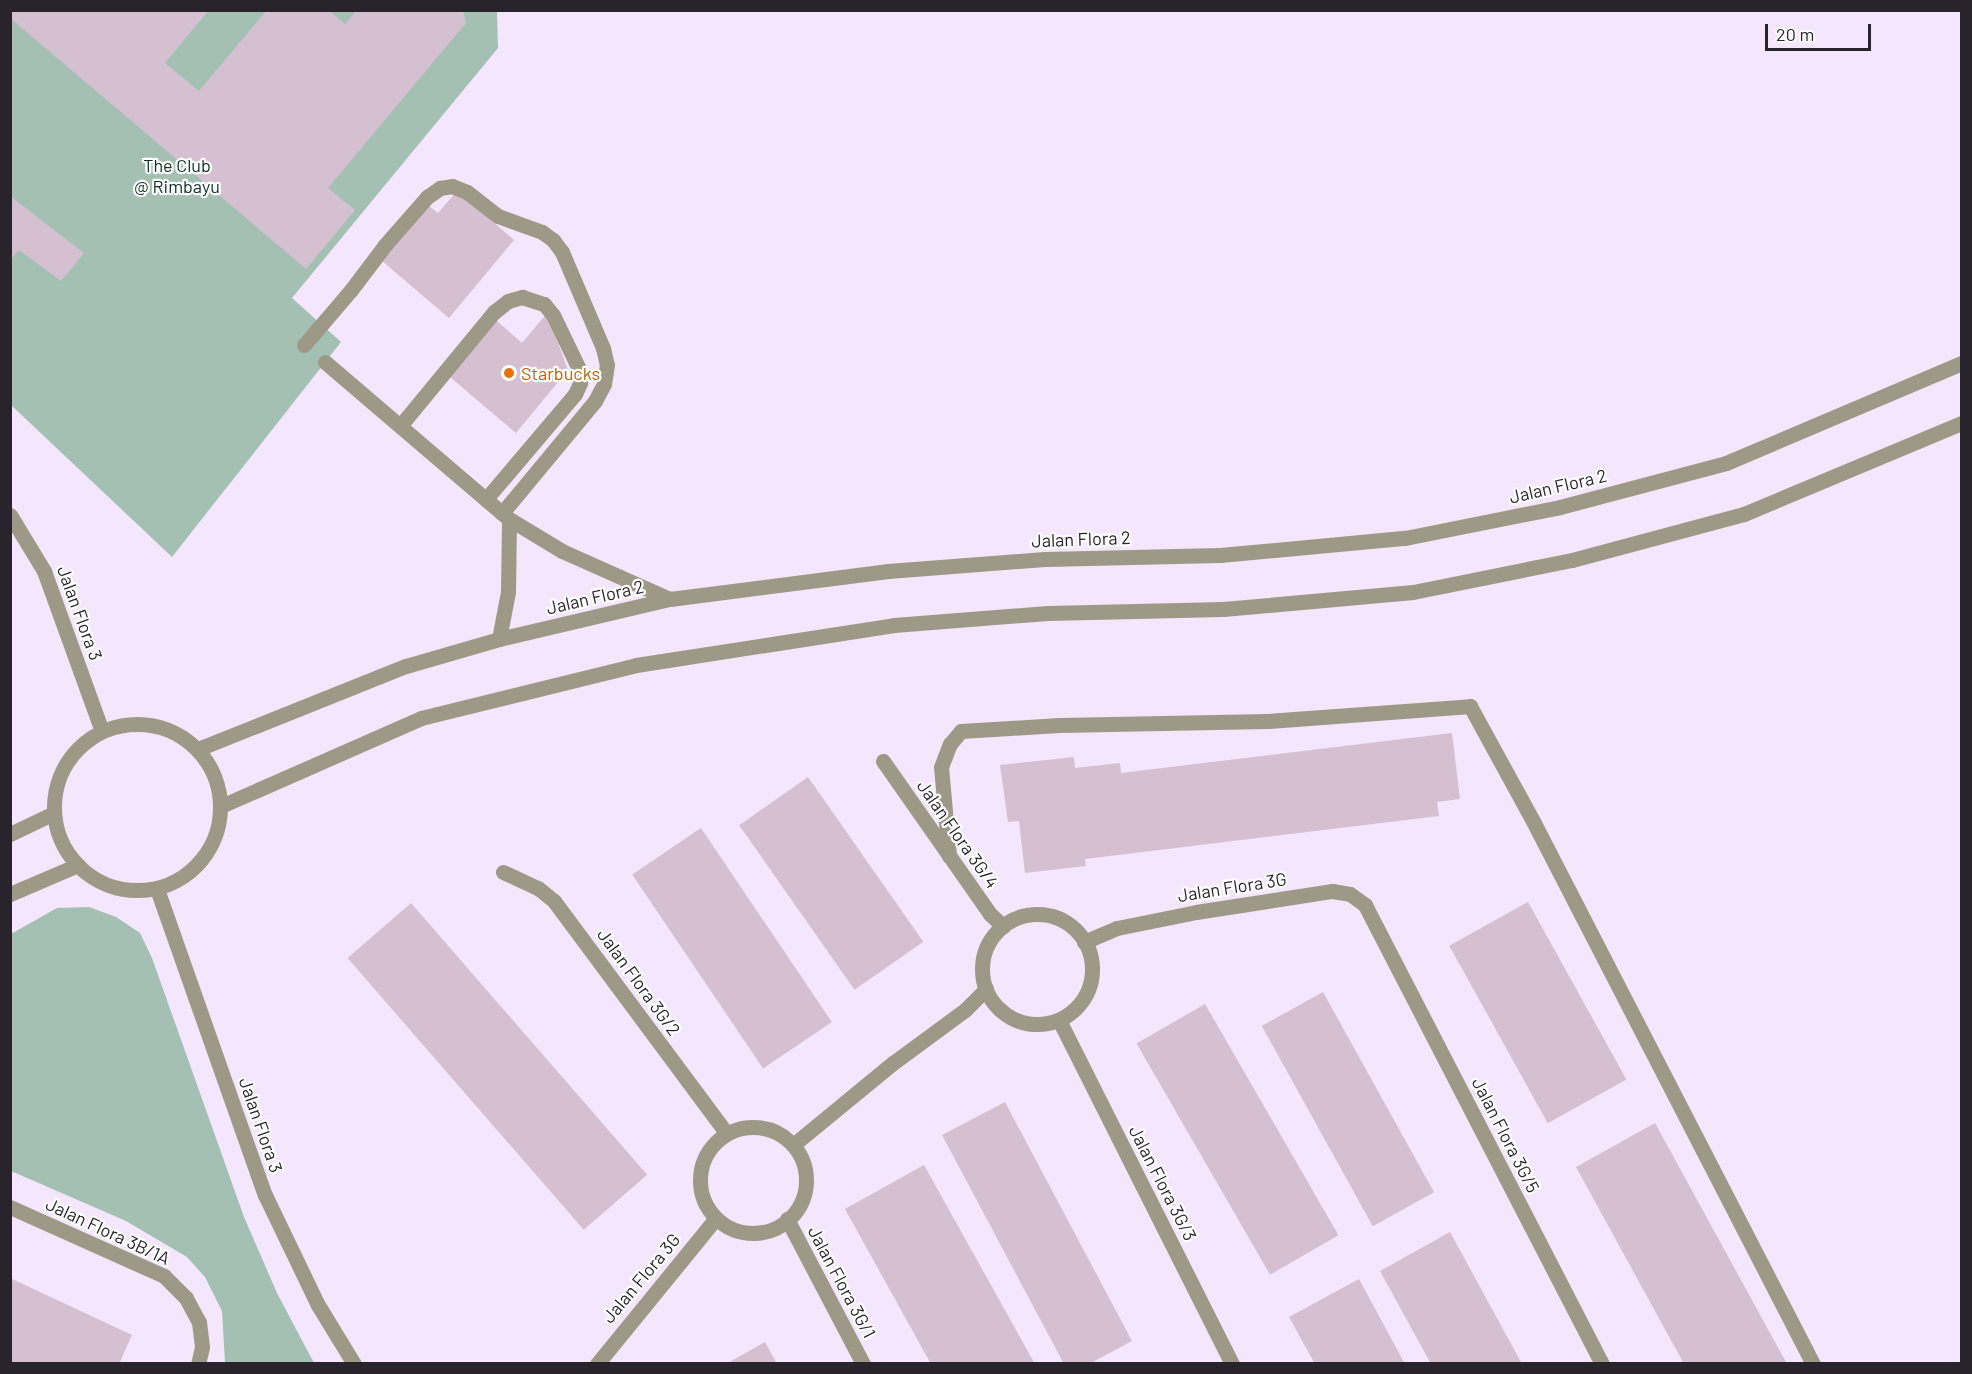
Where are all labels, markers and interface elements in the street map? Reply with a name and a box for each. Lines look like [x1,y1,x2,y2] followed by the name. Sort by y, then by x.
[1768,12,1874,50] scale bar
[1776,23,1814,45] text: 20 m
[134,155,220,198] park label: The Club @ Rimbayu
[521,362,600,384] place label: Starbucks
[502,366,516,380] marker: Starbucks
[1507,464,1609,508] street label: Jalan Flora 2
[1031,526,1131,552] street label: Jalan Flora 2
[53,563,107,663] street label: Jalan Flora 3
[544,575,646,619] street label: Jalan Flora 2
[913,776,1003,892] street label: Jalan Flora 3G/4
[1176,868,1288,906] street label: Jalan Flora 3G
[593,924,685,1040] street label: Jalan Flora 3G/2
[1468,1074,1544,1196] street label: Jalan Flora 3G/5
[235,1075,287,1175] street label: Jalan Flora 3
[1125,1122,1201,1244] street label: Jalan Flora 3G/3
[42,1193,174,1269] street label: Jalan Flora 3B/1A
[803,1222,881,1342] street label: Jalan Flora 3G/1
[597,1229,685,1327] street label: Jalan Flora 3G

